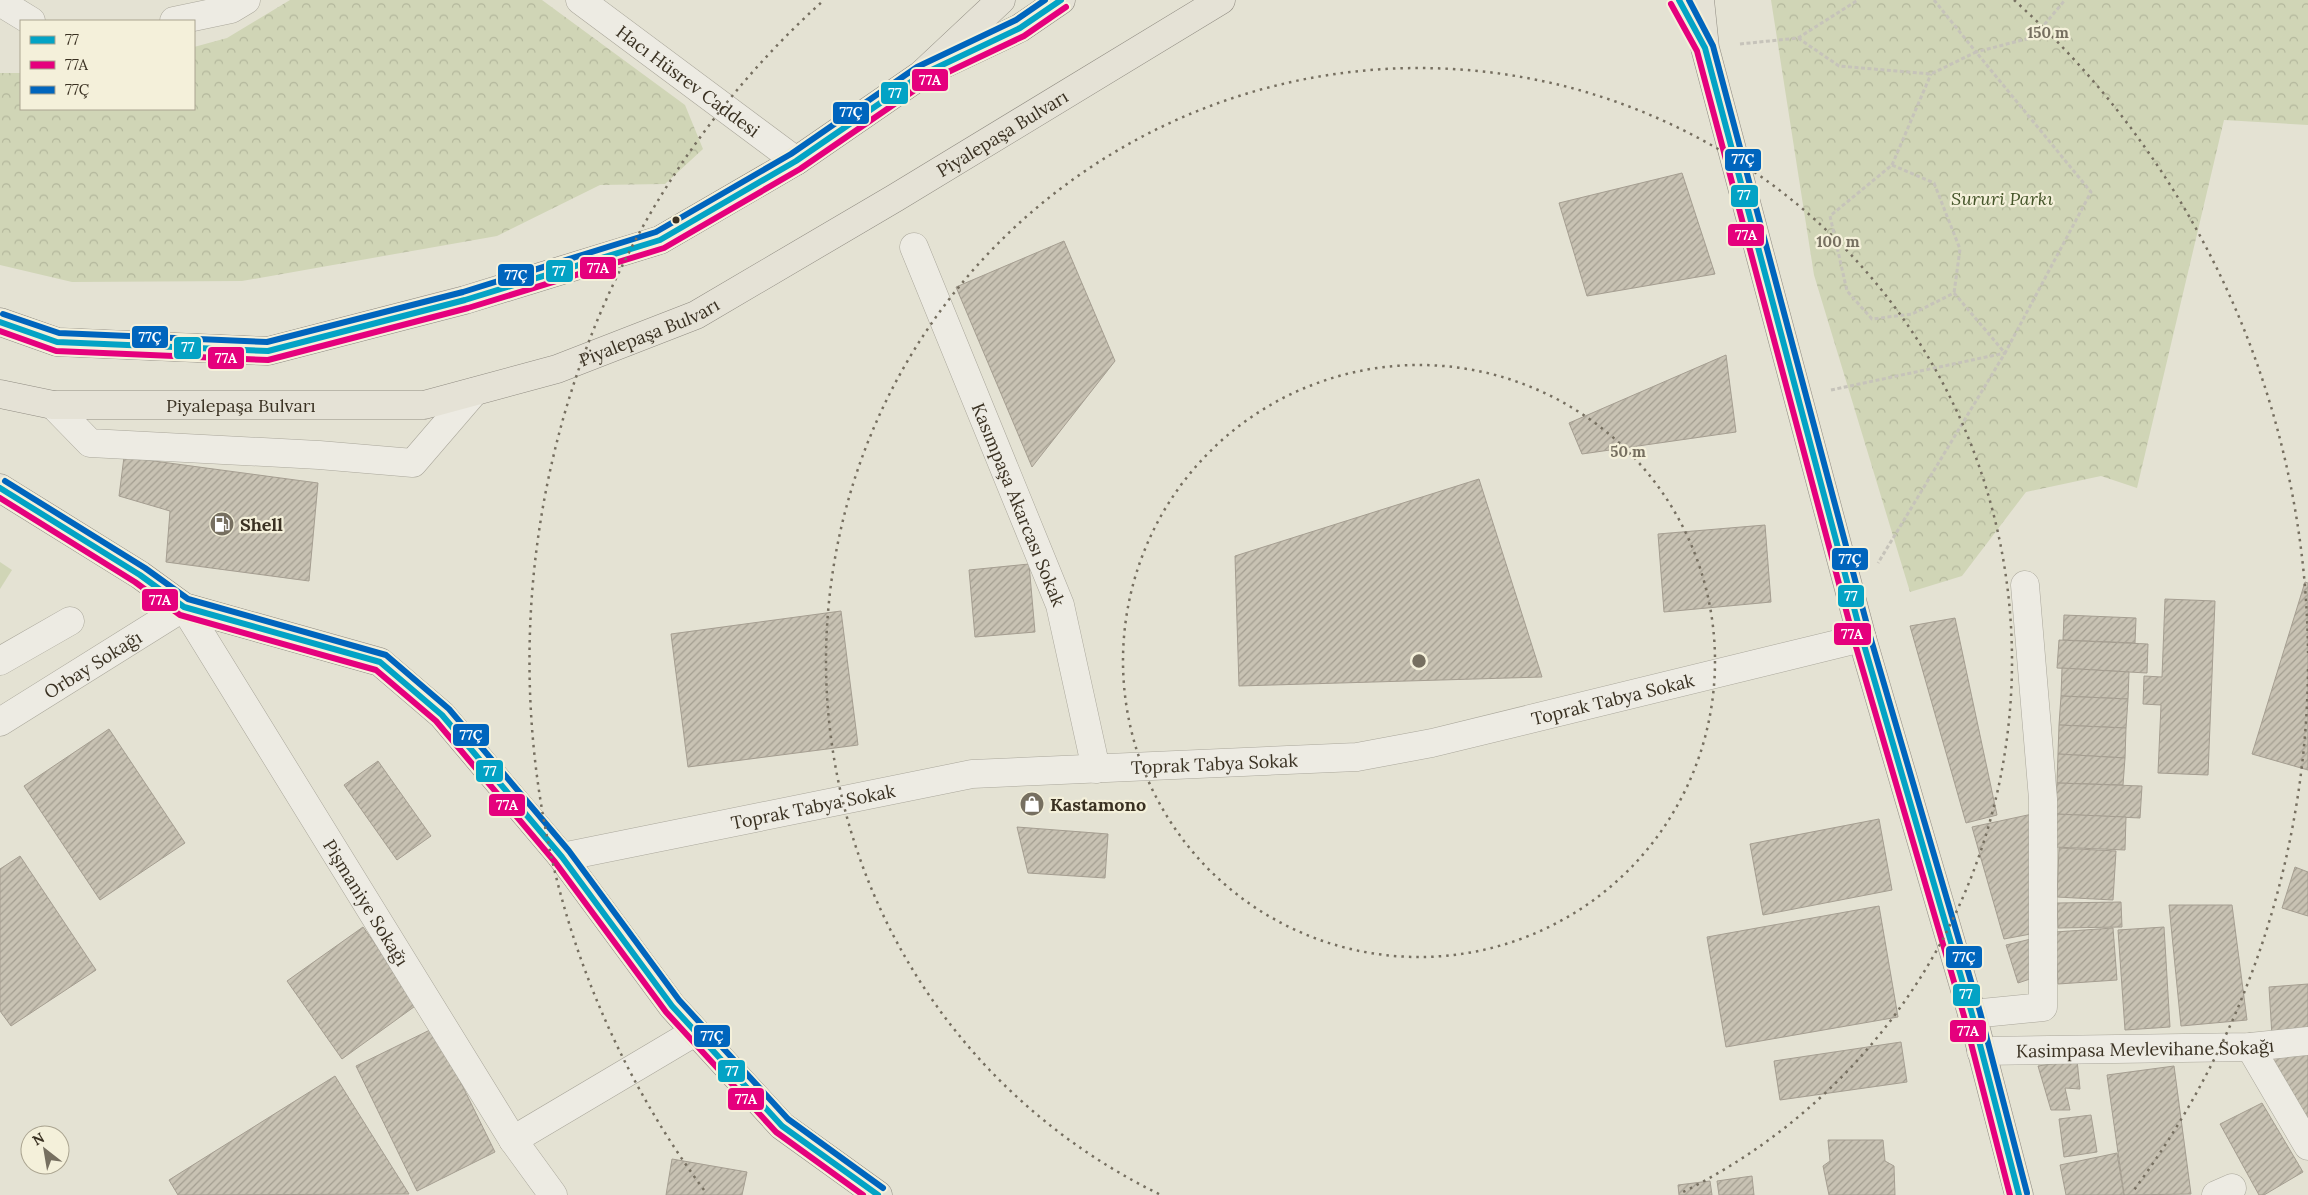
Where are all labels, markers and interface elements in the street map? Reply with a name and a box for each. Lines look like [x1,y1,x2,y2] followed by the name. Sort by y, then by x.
[20,20,195,110] legend
[612,20,765,142] street label: Hacı Hüsrev Caddesi
[2027,23,2069,42] text: 150 m
[65,30,79,49] text: 77
[65,55,89,74] text: 77A
[911,68,949,92] line badge: 77A
[919,71,942,89] text: 77A
[65,80,90,99] text: 77Ç
[880,81,909,105] line badge: 77
[888,84,902,102] text: 77
[932,84,1072,182] street label: Piyalepaşa Bulvarı
[832,101,870,125] line badge: 77Ç
[840,103,863,121] text: 77Ç
[1724,148,1762,172] line badge: 77Ç
[1732,150,1755,168] text: 77Ç
[1730,184,1759,208] line badge: 77
[1737,186,1751,204] text: 77
[1951,187,2053,210] park label: Sururi Parkı
[671,215,681,225] unlabelled marker
[1727,223,1765,247] line badge: 77A
[1735,226,1758,244] text: 77A
[1817,232,1860,251] text: 100 m
[579,256,617,280] line badge: 77A
[545,259,574,283] line badge: 77
[587,259,610,277] text: 77A
[552,262,566,280] text: 77
[497,263,535,287] line badge: 77Ç
[505,266,528,284] text: 77Ç
[576,293,723,371] street label: Piyalepaşa Bulvarı
[131,325,169,349] line badge: 77Ç
[139,328,162,346] text: 77Ç
[173,336,202,360] line badge: 77
[181,338,195,356] text: 77
[207,346,245,370] line badge: 77A
[215,349,238,367] text: 77A
[166,394,316,417] street label: Piyalepaşa Bulvarı
[967,399,1071,610] street label: Kasımpaşa Akarcası Sokak
[1610,442,1646,461] text: 50 m
[209,511,235,537] fuel station icon: Shell
[240,513,283,536] place label: Shell
[1831,547,1869,571] line badge: 77Ç
[1839,550,1862,568] text: 77Ç
[1837,584,1865,608] line badge: 77
[1844,587,1858,605] text: 77
[141,588,179,612] line badge: 77A
[149,591,172,609] text: 77A
[1833,622,1872,646] line badge: 77A
[39,625,146,703] street label: Orbay Sokağı
[1841,625,1864,643] text: 77A
[1410,652,1428,670] centre of rings
[1529,668,1697,730] street label: Toprak Tabya Sokak
[452,723,490,747] line badge: 77Ç
[460,726,483,744] text: 77Ç
[1131,748,1299,778] street label: Toprak Tabya Sokak
[475,759,504,783] line badge: 77
[483,762,497,780] text: 77
[729,778,897,834] street label: Toprak Tabya Sokak
[1019,791,1045,817] shop icon: Kastamono
[488,793,526,817] line badge: 77A
[1050,793,1146,816] place label: Kastamono
[496,796,519,814] text: 77A
[319,835,414,970] street label: Pişmaniye Sokağı
[1945,945,1983,969] line badge: 77Ç
[1953,948,1976,966] text: 77Ç
[1952,983,1981,1007] line badge: 77
[1959,985,1973,1003] text: 77
[1949,1019,1987,1043] line badge: 77A
[1957,1022,1980,1040] text: 77A
[693,1024,731,1048] line badge: 77Ç
[701,1027,724,1045] text: 77Ç
[2016,1033,2275,1062] street label: Kasimpasa Mevlevihane Sokağı
[717,1059,746,1083] line badge: 77
[725,1062,739,1080] text: 77
[727,1087,765,1111] line badge: 77A
[735,1090,758,1108] text: 77A
[20,1125,70,1175] north arrow
[29,1128,48,1149] text: N

